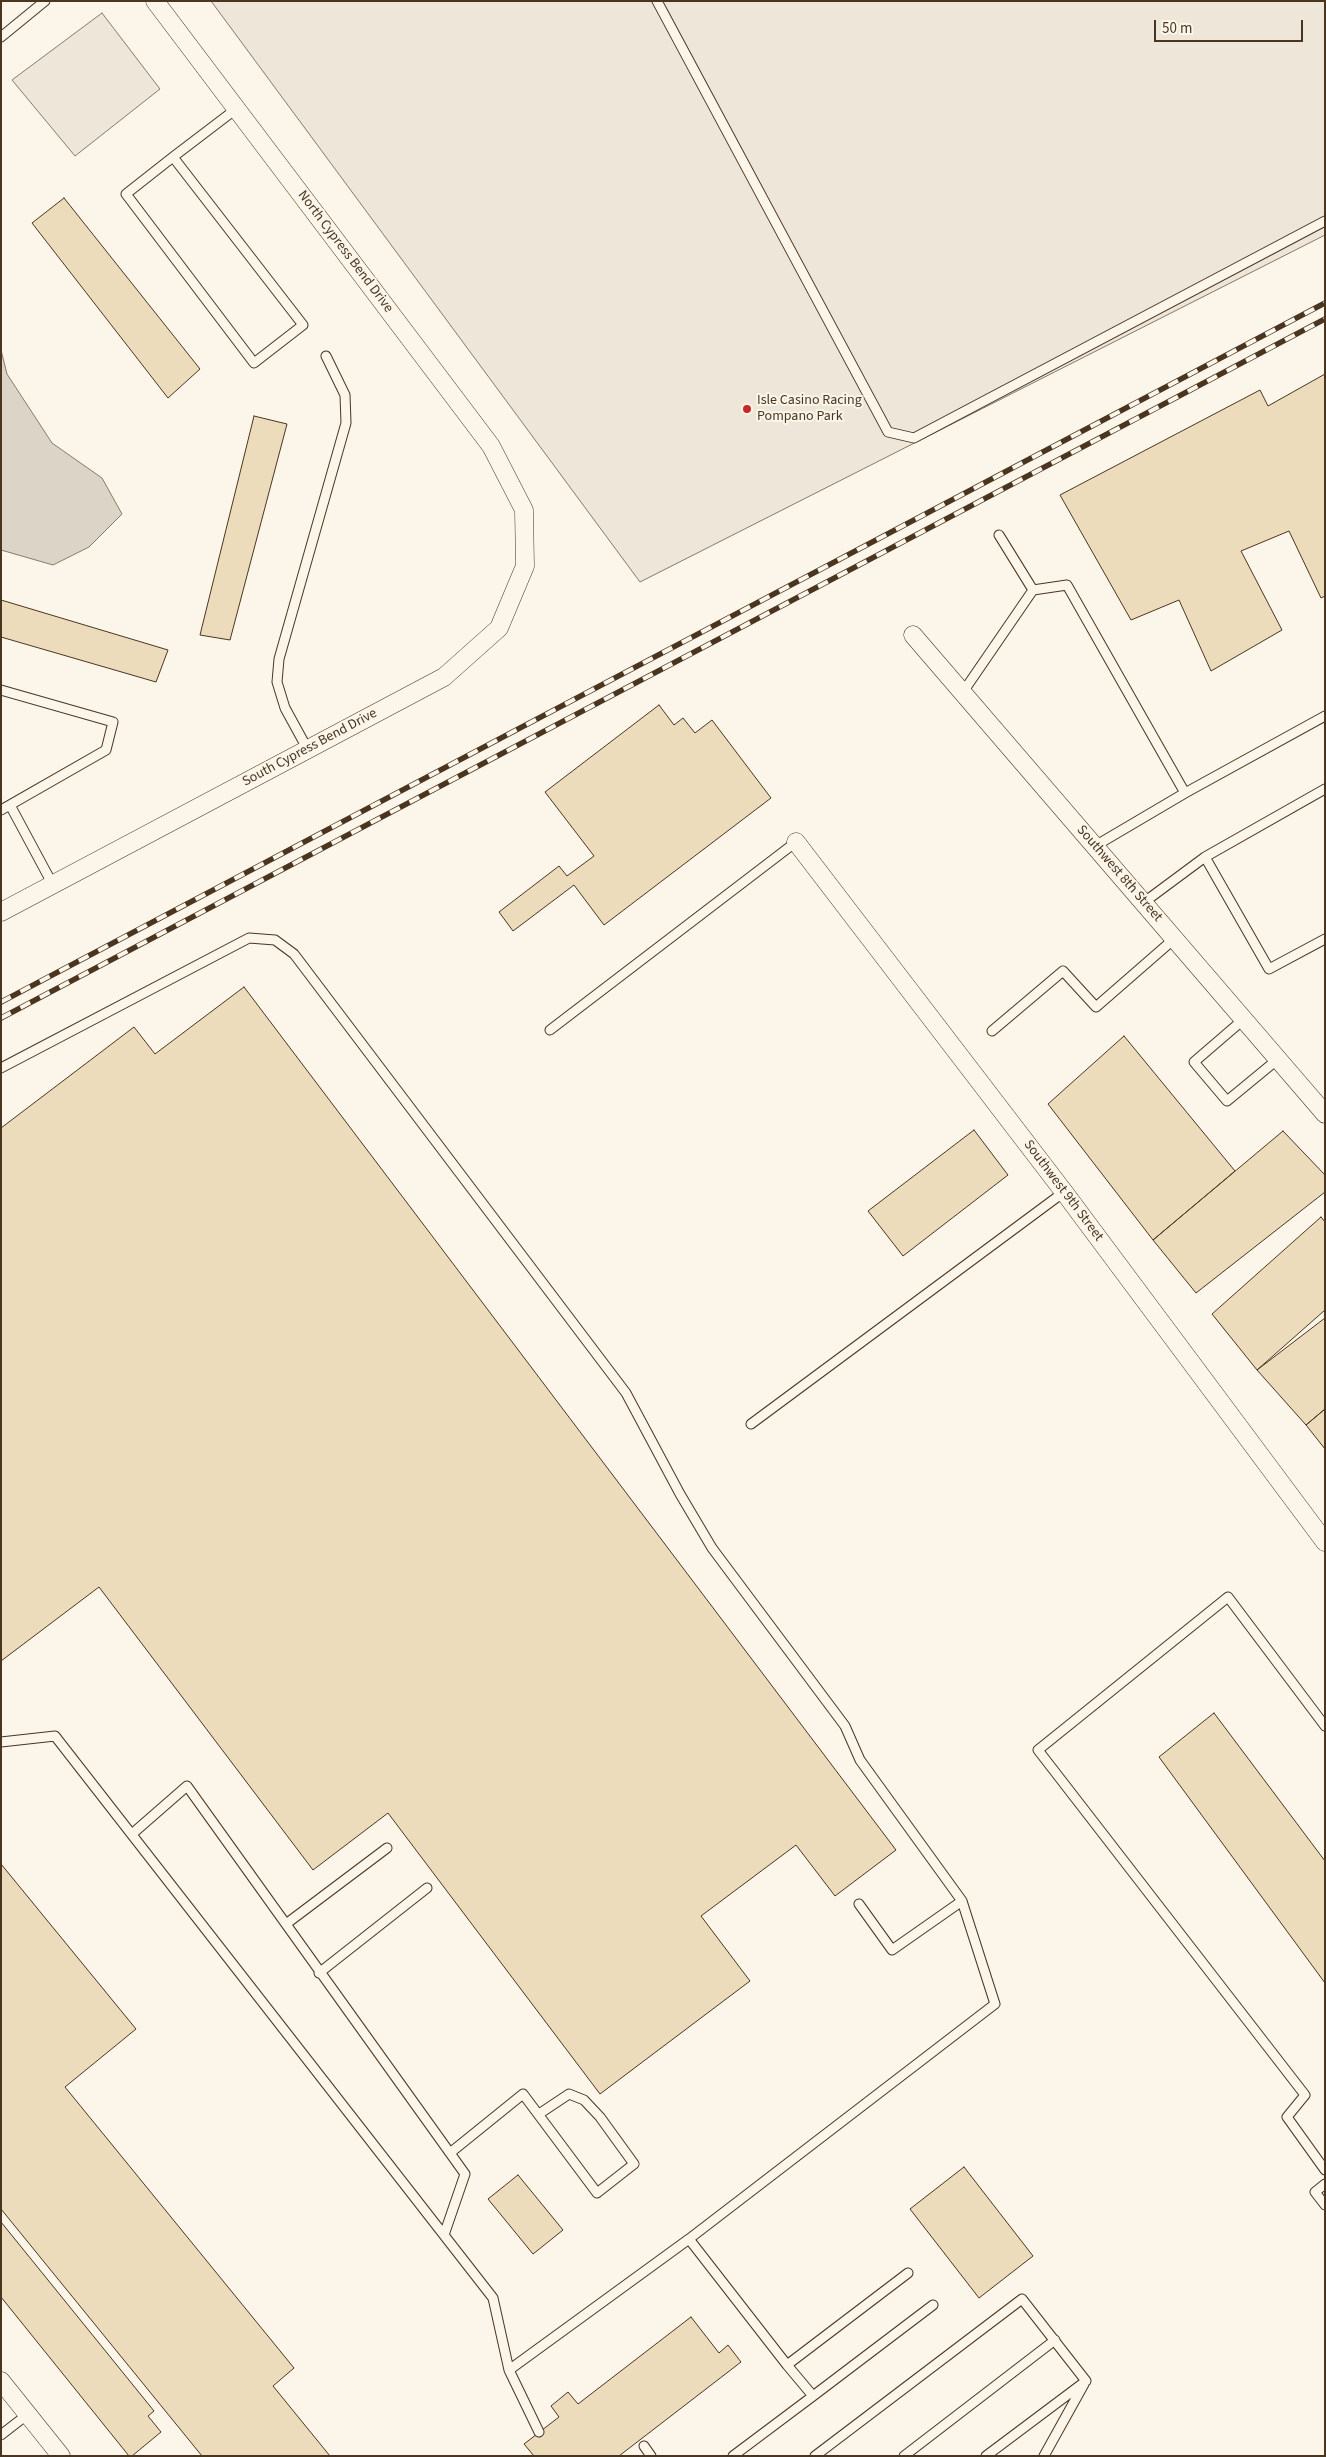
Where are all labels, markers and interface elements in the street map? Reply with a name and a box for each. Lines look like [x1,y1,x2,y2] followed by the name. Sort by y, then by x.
[1156,10,1305,42] scale bar
[1162,18,1192,39] text: 50 m
[294,188,396,316] street label: North Cypress Bend Drive
[757,393,862,426] place label: Isle Casino Racing Pompano Park
[741,403,753,415] marker: Isle Casino Racing Pompano Park
[240,705,380,791] street label: South Cypress Bend Drive
[1073,822,1165,926] street label: Southwest 8th Street
[1019,1137,1107,1245] street label: Southwest 9th Street

